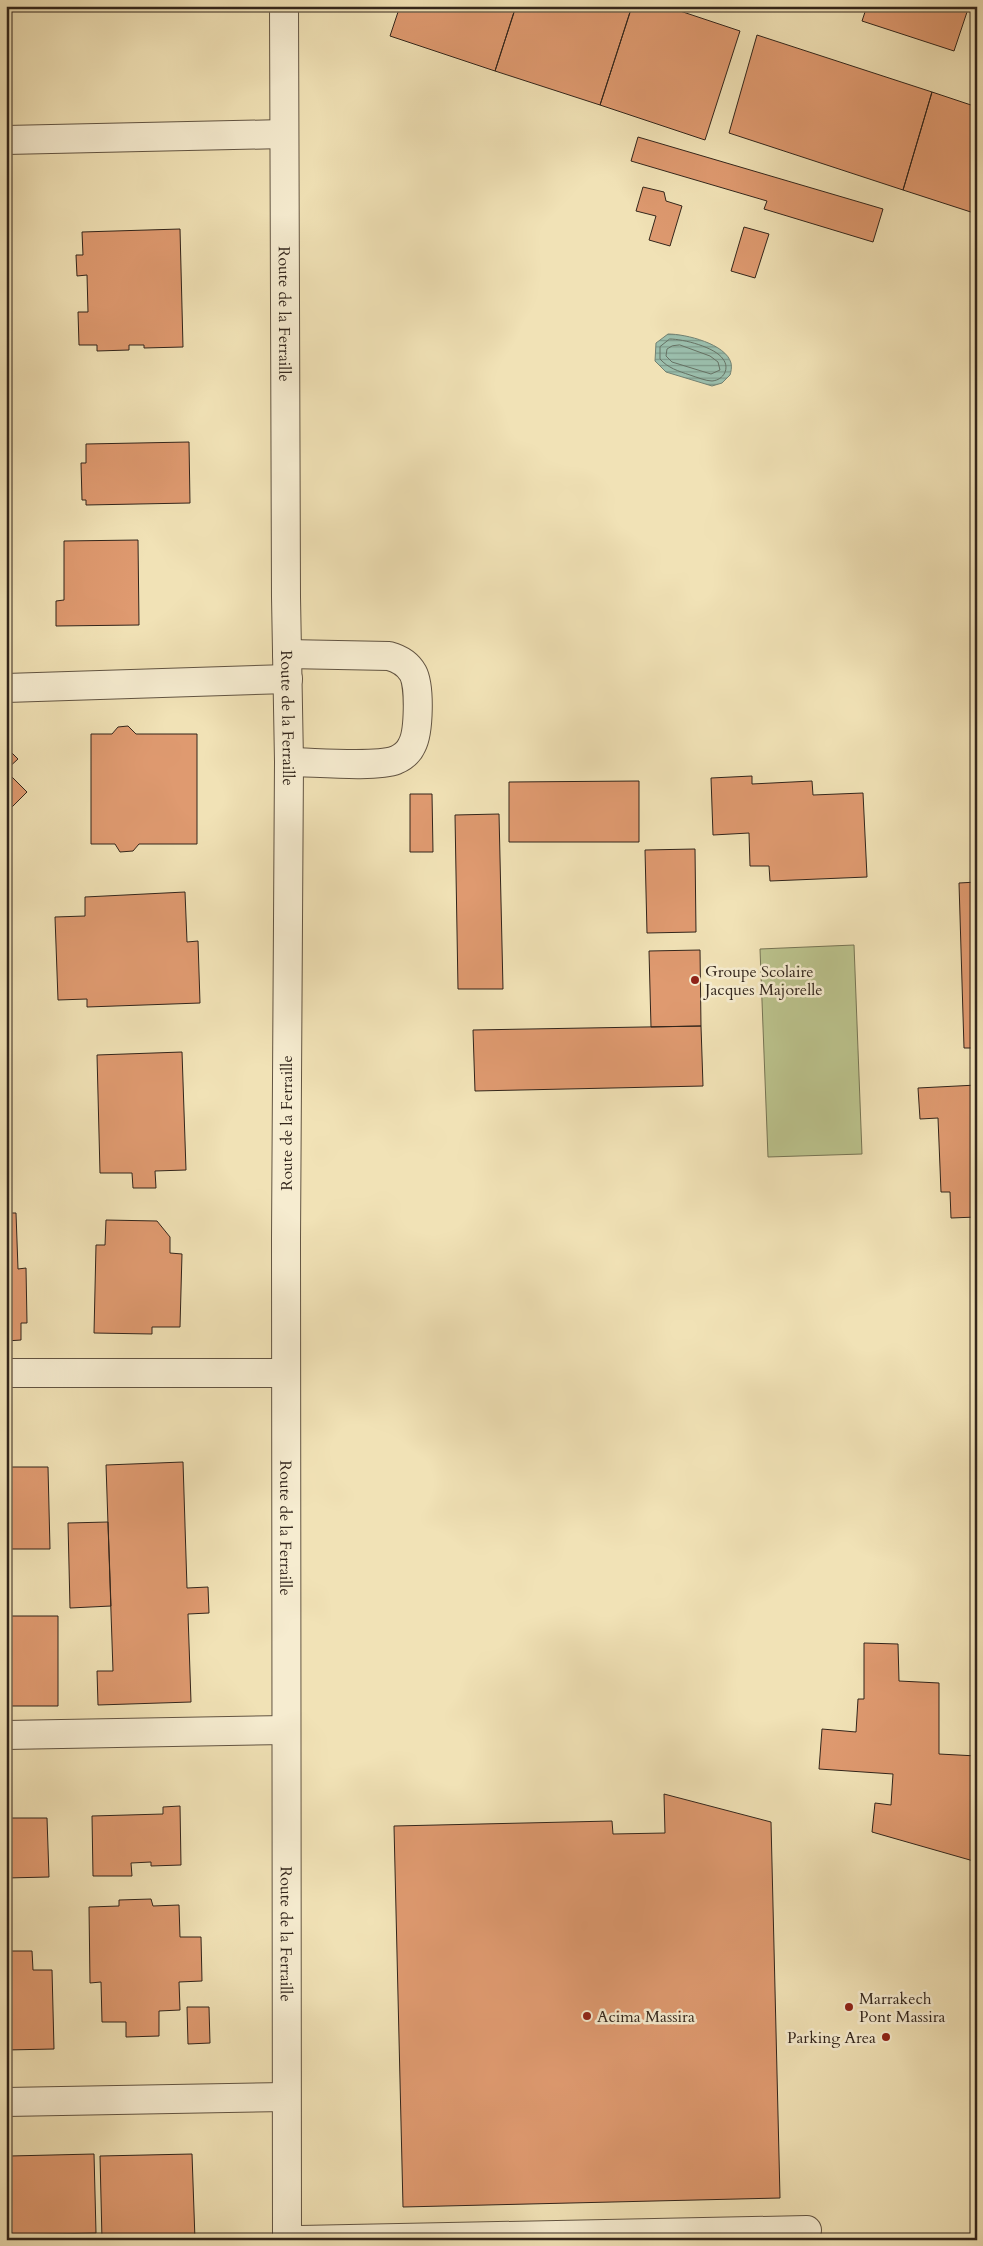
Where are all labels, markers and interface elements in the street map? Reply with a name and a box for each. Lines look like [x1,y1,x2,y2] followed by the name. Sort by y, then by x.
[273,246,295,382] street label: Route de la Ferraille
[275,650,299,786] street label: Route de la Ferraille
[703,961,823,1001] place label: Groupe Scolaire Jacques Majorelle
[689,974,701,986] marker: Groupe Scolaire Jacques Majorelle
[276,1055,298,1191] street label: Route de la Ferraille
[274,1460,296,1596] street label: Route de la Ferraille
[275,1866,297,2002] street label: Route de la Ferraille
[859,1988,946,2028] place label: Marrakech Pont Massira
[843,2001,855,2013] marker: Marrakech Pont Massira
[597,2006,695,2028] place label: Acima Massira
[581,2010,593,2022] marker: Acima Massira
[787,2027,876,2049] place label: Parking Area
[880,2031,892,2043] marker: Parking Area

